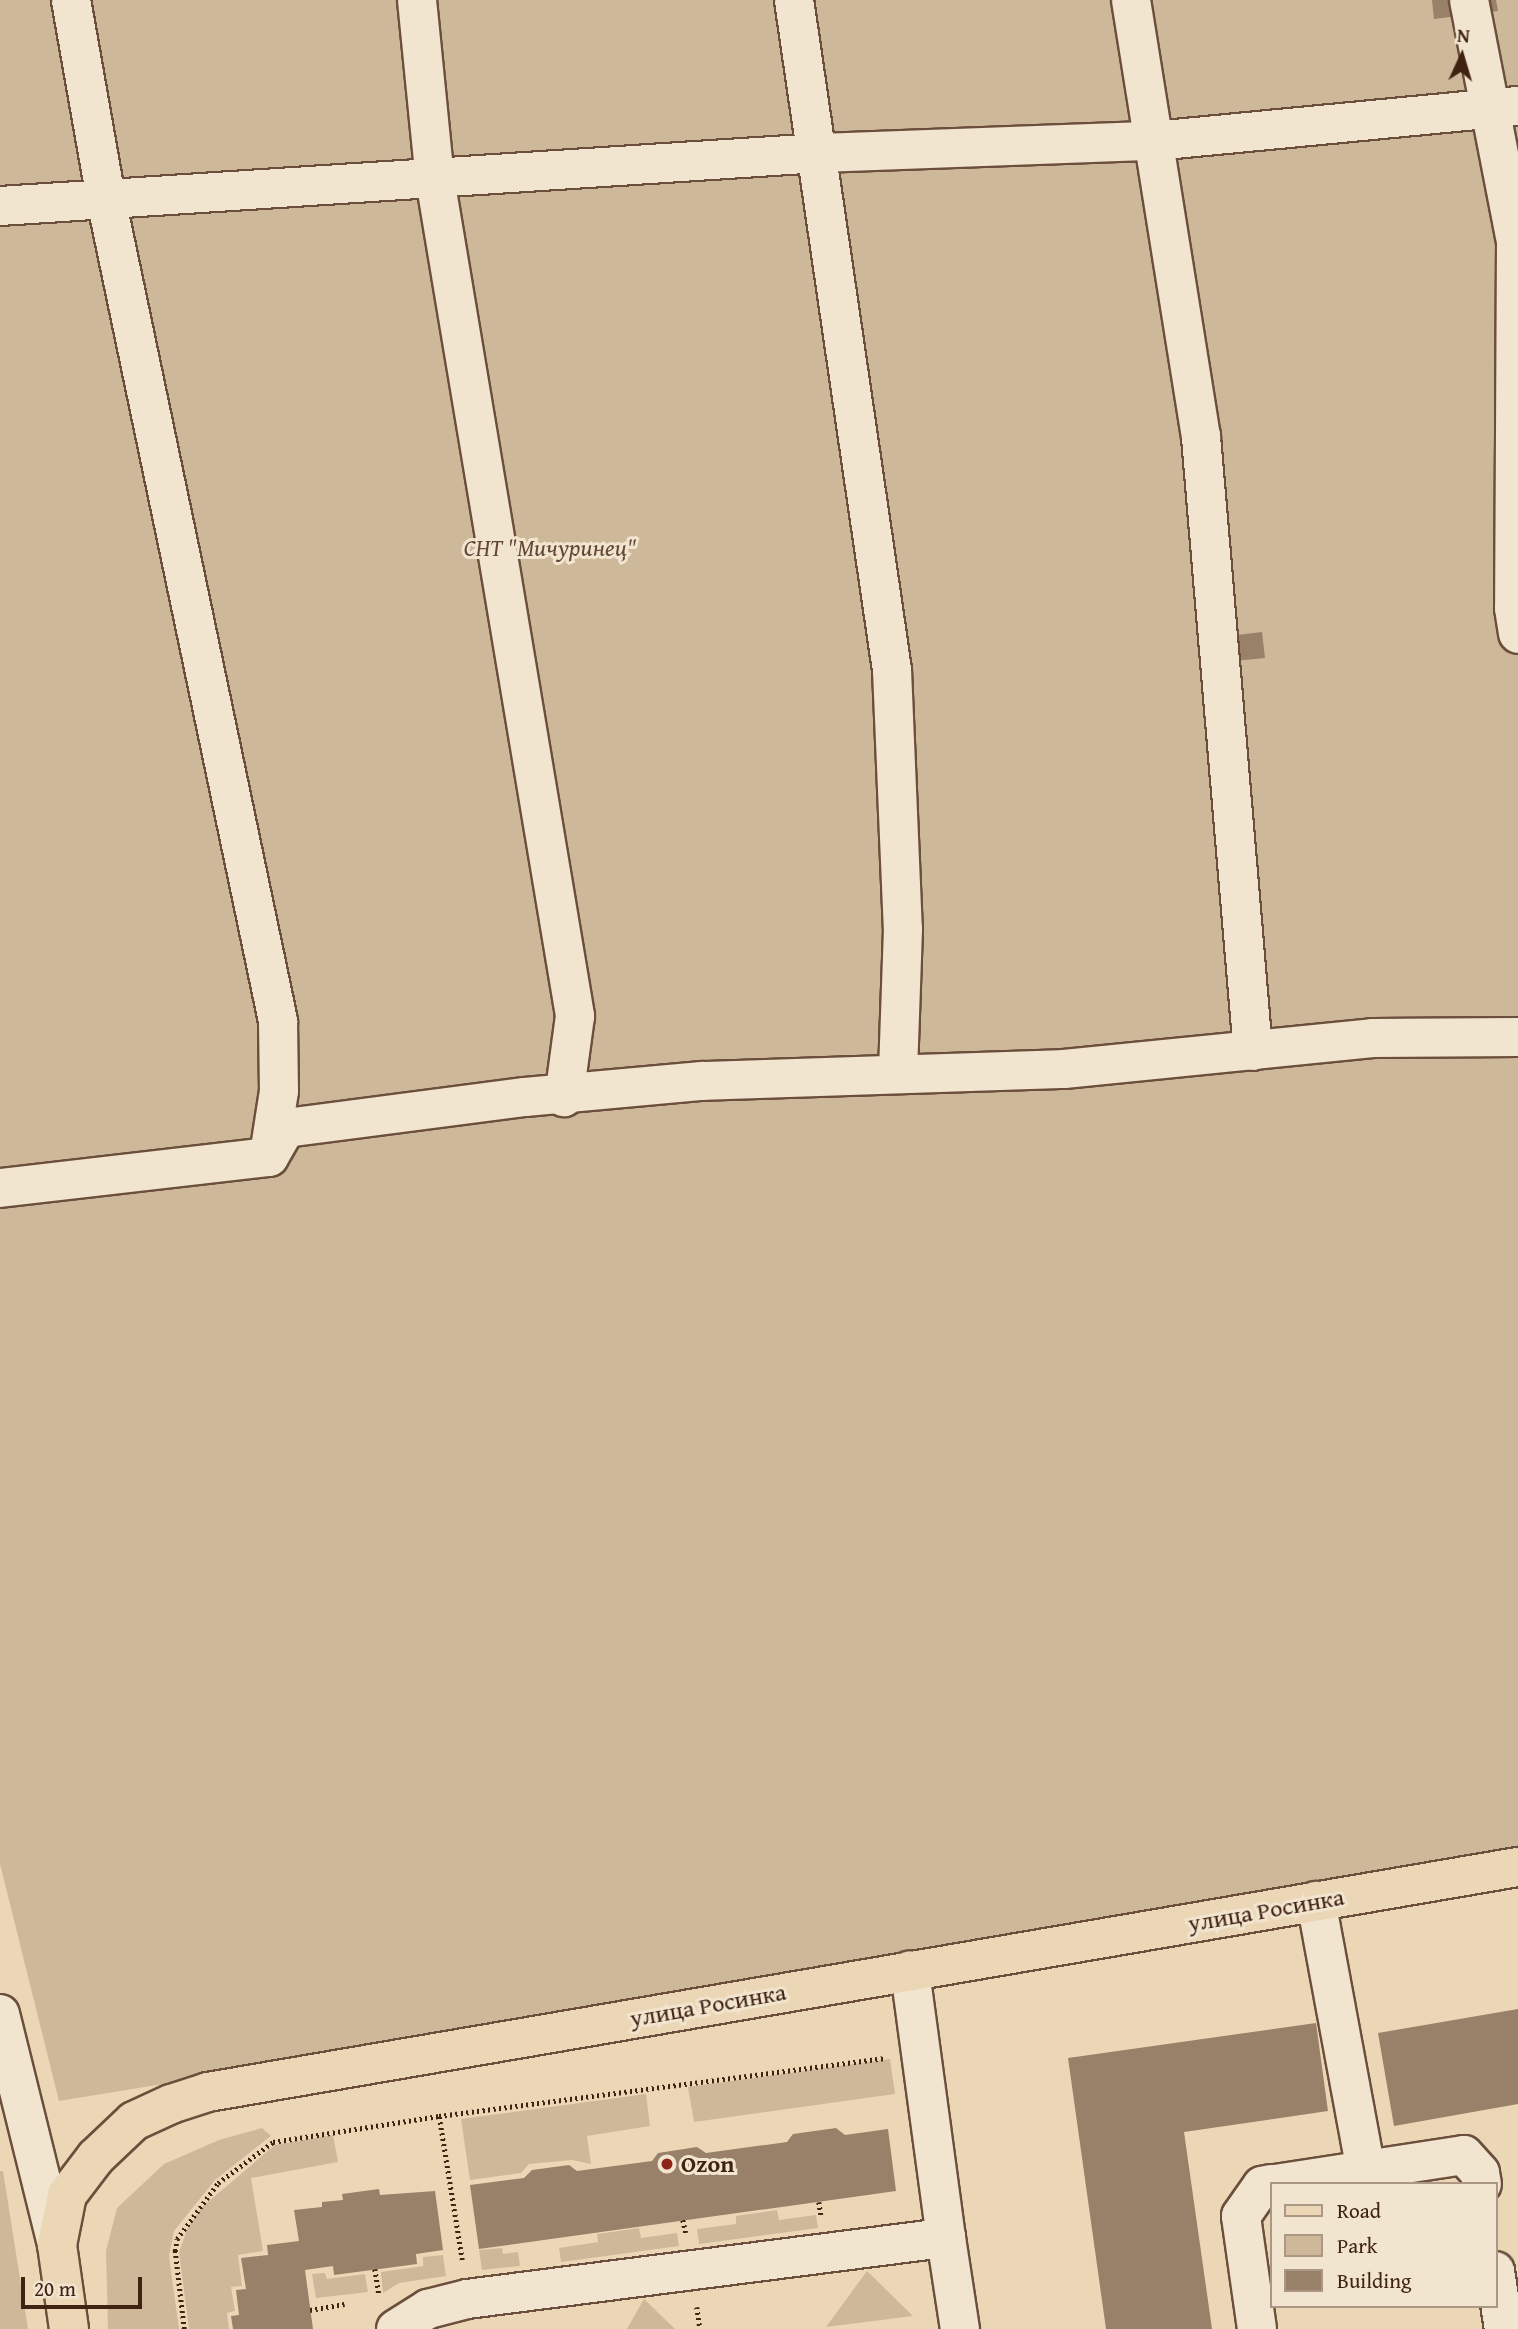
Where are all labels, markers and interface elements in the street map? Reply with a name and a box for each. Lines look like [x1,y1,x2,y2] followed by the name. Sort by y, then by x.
[1427,21,1497,91] north arrow
[1456,21,1471,49] text: N
[464,534,636,562] park label: СНТ "Мичуринец"
[1186,1882,1346,1938] street label: улица Росинка
[628,1977,788,2033] street label: улица Росинка
[681,2150,734,2178] place label: Ozon
[659,2156,675,2172] marker: Ozon
[1270,2182,1497,2308] legend
[1337,2195,1381,2226] text: Road
[1337,2230,1378,2261] text: Park
[24,2262,145,2306] scale bar
[1337,2265,1411,2296] text: Building
[34,2273,76,2304] text: 20 m

